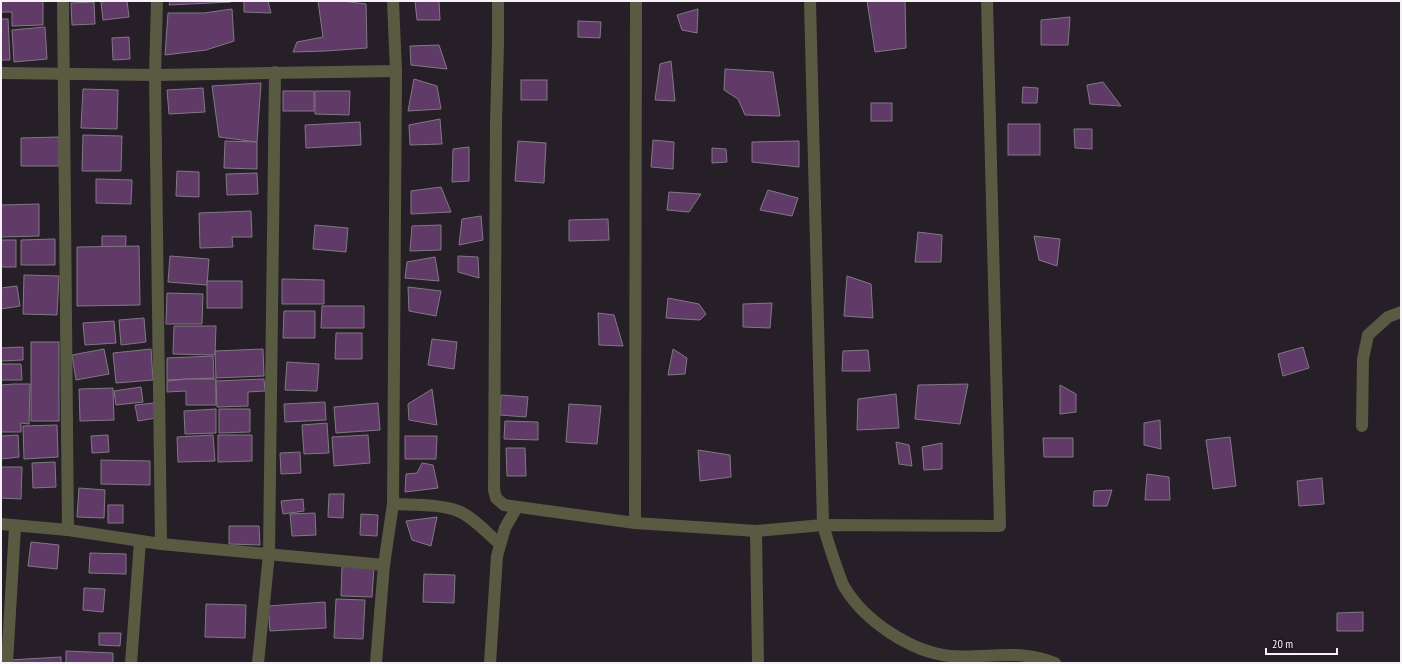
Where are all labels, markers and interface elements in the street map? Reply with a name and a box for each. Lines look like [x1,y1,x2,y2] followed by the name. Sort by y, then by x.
[1266,630,1337,656] scale bar
[1272,636,1293,651] text: 20 m

